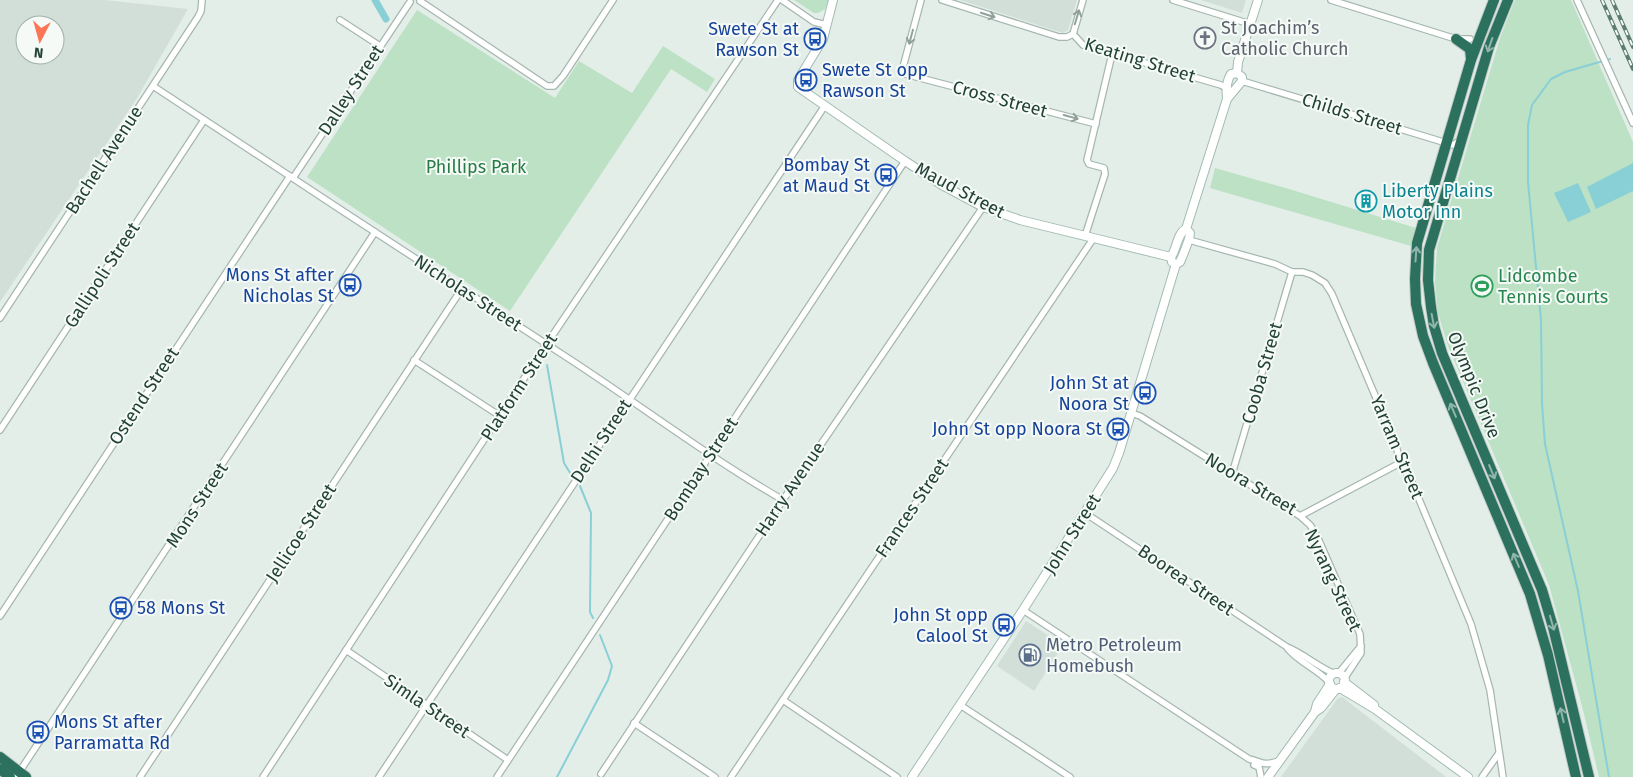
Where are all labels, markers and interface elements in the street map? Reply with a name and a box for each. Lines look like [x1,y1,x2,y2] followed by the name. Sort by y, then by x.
[1073,9,1083,25] one-way arrow
[980,10,996,20] one-way arrow
[15,15,65,65] north arrow
[1221,17,1348,60] place label: St Joachim’s Catholic Church
[708,18,800,61] place label: Swete St at Rawson St
[1193,26,1217,50] church icon: St Joachim’s Catholic Church
[803,27,827,51] bus stop icon: Swete St at Rawson St
[906,29,915,45] one-way arrow
[1082,33,1199,87] street label: Keating Street
[1485,37,1494,52] one-way arrow
[314,40,389,139] street label: Dalley Street
[33,43,44,61] text: N
[822,59,928,102] place label: Swete St opp Rawson St
[794,68,818,92] bus stop icon: Swete St opp Rawson St
[950,76,1050,122] street label: Cross Street
[1299,88,1405,140] street label: Childs Street
[61,102,147,218] street label: Bachell Avenue
[1062,113,1078,122] one-way arrow
[783,154,870,197] place label: Bombay St at Maud St
[426,156,527,178] park label: Phillips Park
[911,157,1009,223] street label: Maud Street
[874,163,898,187] bus stop icon: Bombay St at Maud St
[1382,180,1493,223] place label: Liberty Plains Motor Inn
[1354,189,1378,213] building icon: Liberty Plains Motor Inn
[60,218,145,332] street label: Gallipoli Street
[1412,246,1421,262] one-way arrow
[410,250,526,336] street label: Nicholas Street
[226,264,334,307] place label: Mons St after Nicholas St
[1498,265,1608,308] place label: Lidcombe Tennis Courts
[338,273,362,297] bus stop icon: Mons St after Nicholas St
[1470,274,1494,298] sports icon: Lidcombe Tennis Courts
[1429,312,1439,328] one-way arrow
[1237,319,1287,426] street label: Cooba Street
[1443,328,1505,442] street label: Olympic Drive
[476,329,562,445] street label: Platform Street
[104,343,184,449] street label: Ostend Street
[1050,372,1129,415] place label: John St at Noora St
[1133,381,1157,405] bus stop icon: John St at Noora St
[1365,392,1429,503] street label: Yarram Street
[566,394,637,487] street label: Delhi Street
[1448,403,1457,418] one-way arrow
[659,413,743,525] street label: Bombay Street
[1106,417,1130,441] bus stop icon: John St opp Noora St
[932,418,1102,440] place label: John St opp Noora St
[750,438,830,540] street label: Harry Avenue
[1201,448,1301,520] street label: Noora Street
[871,454,954,562] street label: Frances Street
[161,458,233,552] street label: Mons Street
[1487,464,1497,479] one-way arrow
[261,479,341,586] street label: Jellicoe Street
[1039,489,1106,578] street label: John Street
[1300,525,1367,635] street label: Nyrang Street
[1134,540,1239,621] street label: Boorea Street
[1510,553,1520,568] one-way arrow
[109,596,133,620] bus stop icon: 58 Mons St
[137,597,226,619] place label: 58 Mons St
[893,604,988,647] place label: John St opp Calool St
[992,613,1016,637] bus stop icon: John St opp Calool St
[1547,614,1557,630] one-way arrow
[1046,634,1182,677] place label: Metro Petroleum Homebush
[1018,643,1042,667] fuel station icon: Metro Petroleum Homebush
[380,669,475,743] street label: Simla Street
[1557,708,1566,724] one-way arrow
[54,711,170,754] place label: Mons St after Parramatta Rd
[26,720,50,744] bus stop icon: Mons St after Parramatta Rd

